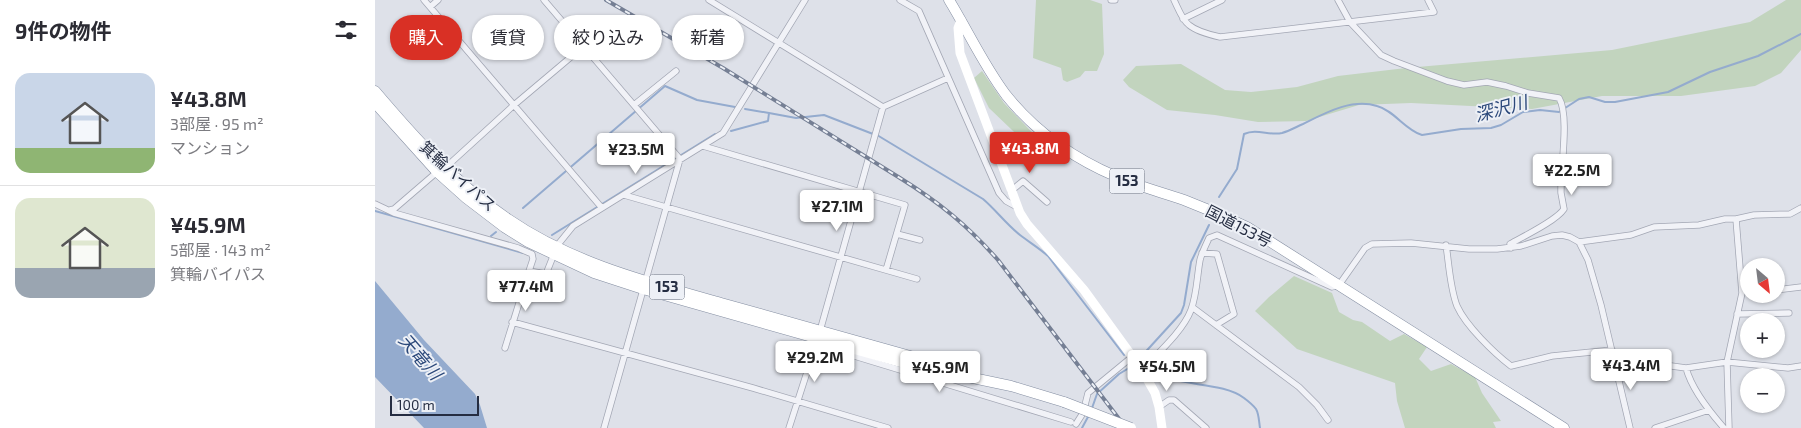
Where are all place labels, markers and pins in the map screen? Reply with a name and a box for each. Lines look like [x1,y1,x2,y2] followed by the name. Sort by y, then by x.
[595,132,677,175] pin: ¥23.5M
[989,132,1071,174] pin: ¥43.8M
[1531,154,1613,196] pin: ¥22.5M
[796,190,878,232] pin: ¥27.1M
[485,270,567,312] pin: ¥77.4M
[774,340,856,383] pin: ¥29.2M
[1590,348,1672,391] pin: ¥43.4M
[899,350,981,393] pin: ¥45.9M
[1126,350,1208,392] pin: ¥54.5M

